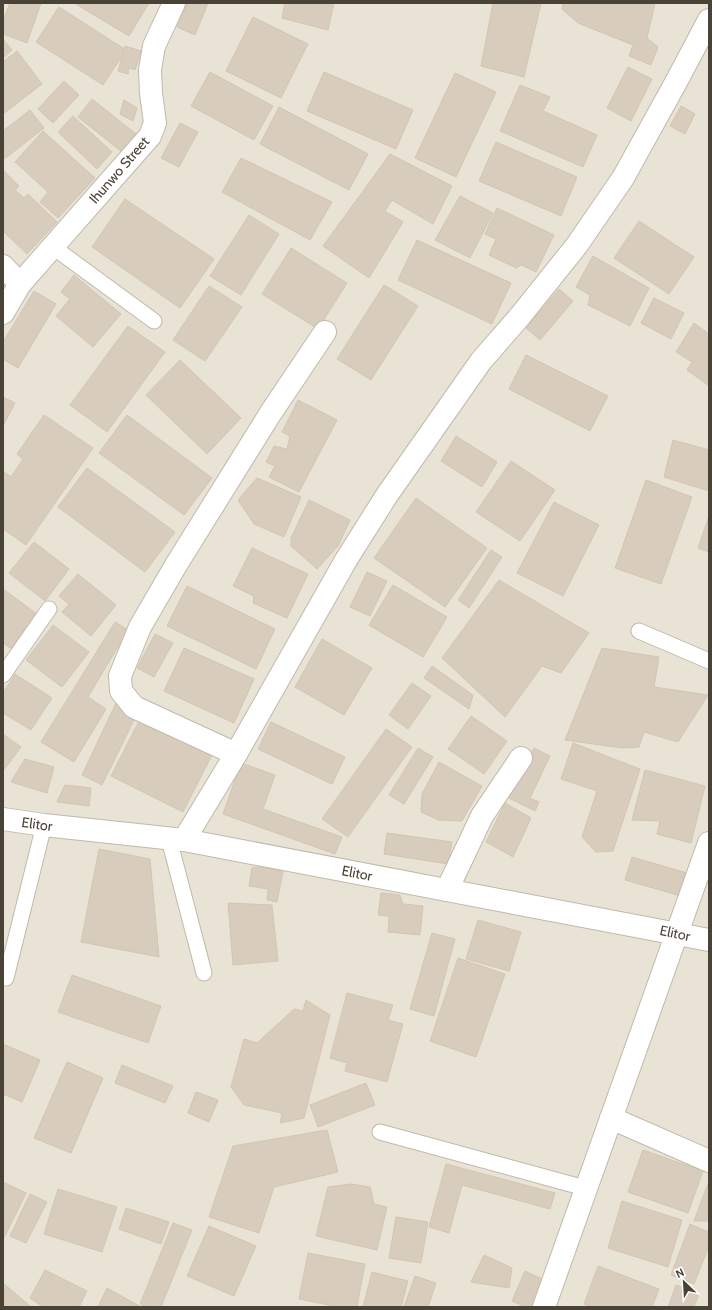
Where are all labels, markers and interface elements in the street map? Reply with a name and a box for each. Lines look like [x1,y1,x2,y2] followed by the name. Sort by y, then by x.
[85,133,153,207] street label: Ihunwo Street
[20,813,54,835] street label: Elitor
[340,861,374,885] street label: Elitor
[658,921,692,945] street label: Elitor
[664,1262,704,1302] north arrow
[673,1265,686,1281] text: N

